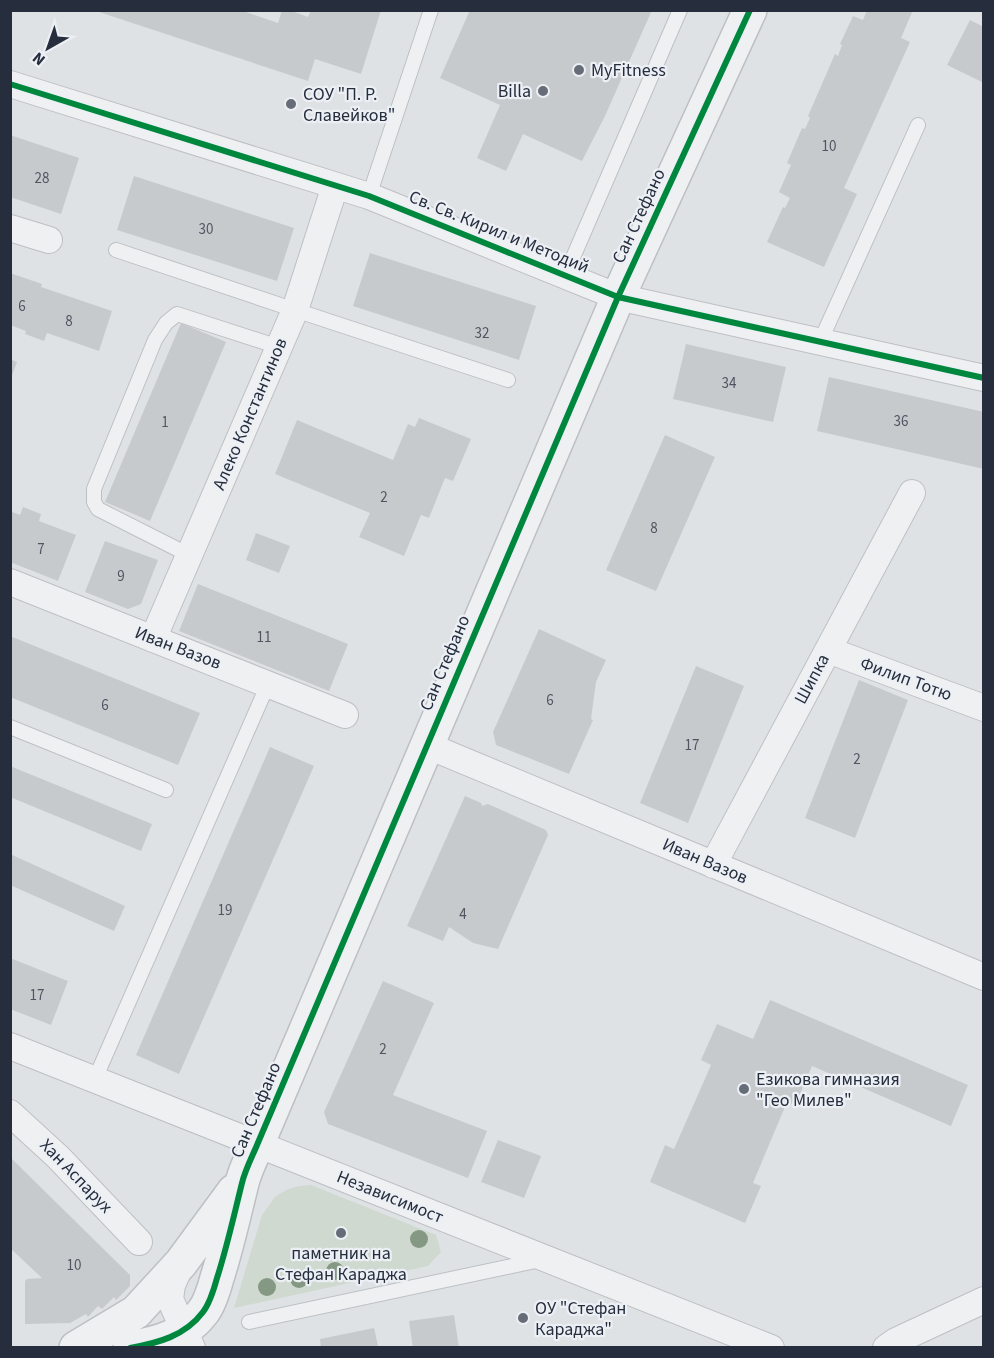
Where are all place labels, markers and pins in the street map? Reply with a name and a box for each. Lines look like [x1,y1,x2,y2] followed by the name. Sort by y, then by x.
[591,58,666,83] place label: MyFitness
[572,63,586,77] marker: MyFitness
[498,79,531,104] place label: Billa
[303,82,395,128] place label: СОУ "П. Р. Славейков"
[536,84,550,98] marker: Billa
[284,97,298,111] marker: СОУ "П. Р. Славейков"
[756,1067,900,1113] place label: Езикова гимназия "Гео Милев"
[737,1082,751,1096] marker: Езикова гимназия "Гео Милев"
[334,1226,348,1240] marker: паметник на Стефан Караджа
[275,1241,407,1287] place label: паметник на Стефан Караджа
[535,1296,626,1342] place label: ОУ "Стефан Караджа"
[516,1311,530,1325] marker: ОУ "Стефан Караджа"

